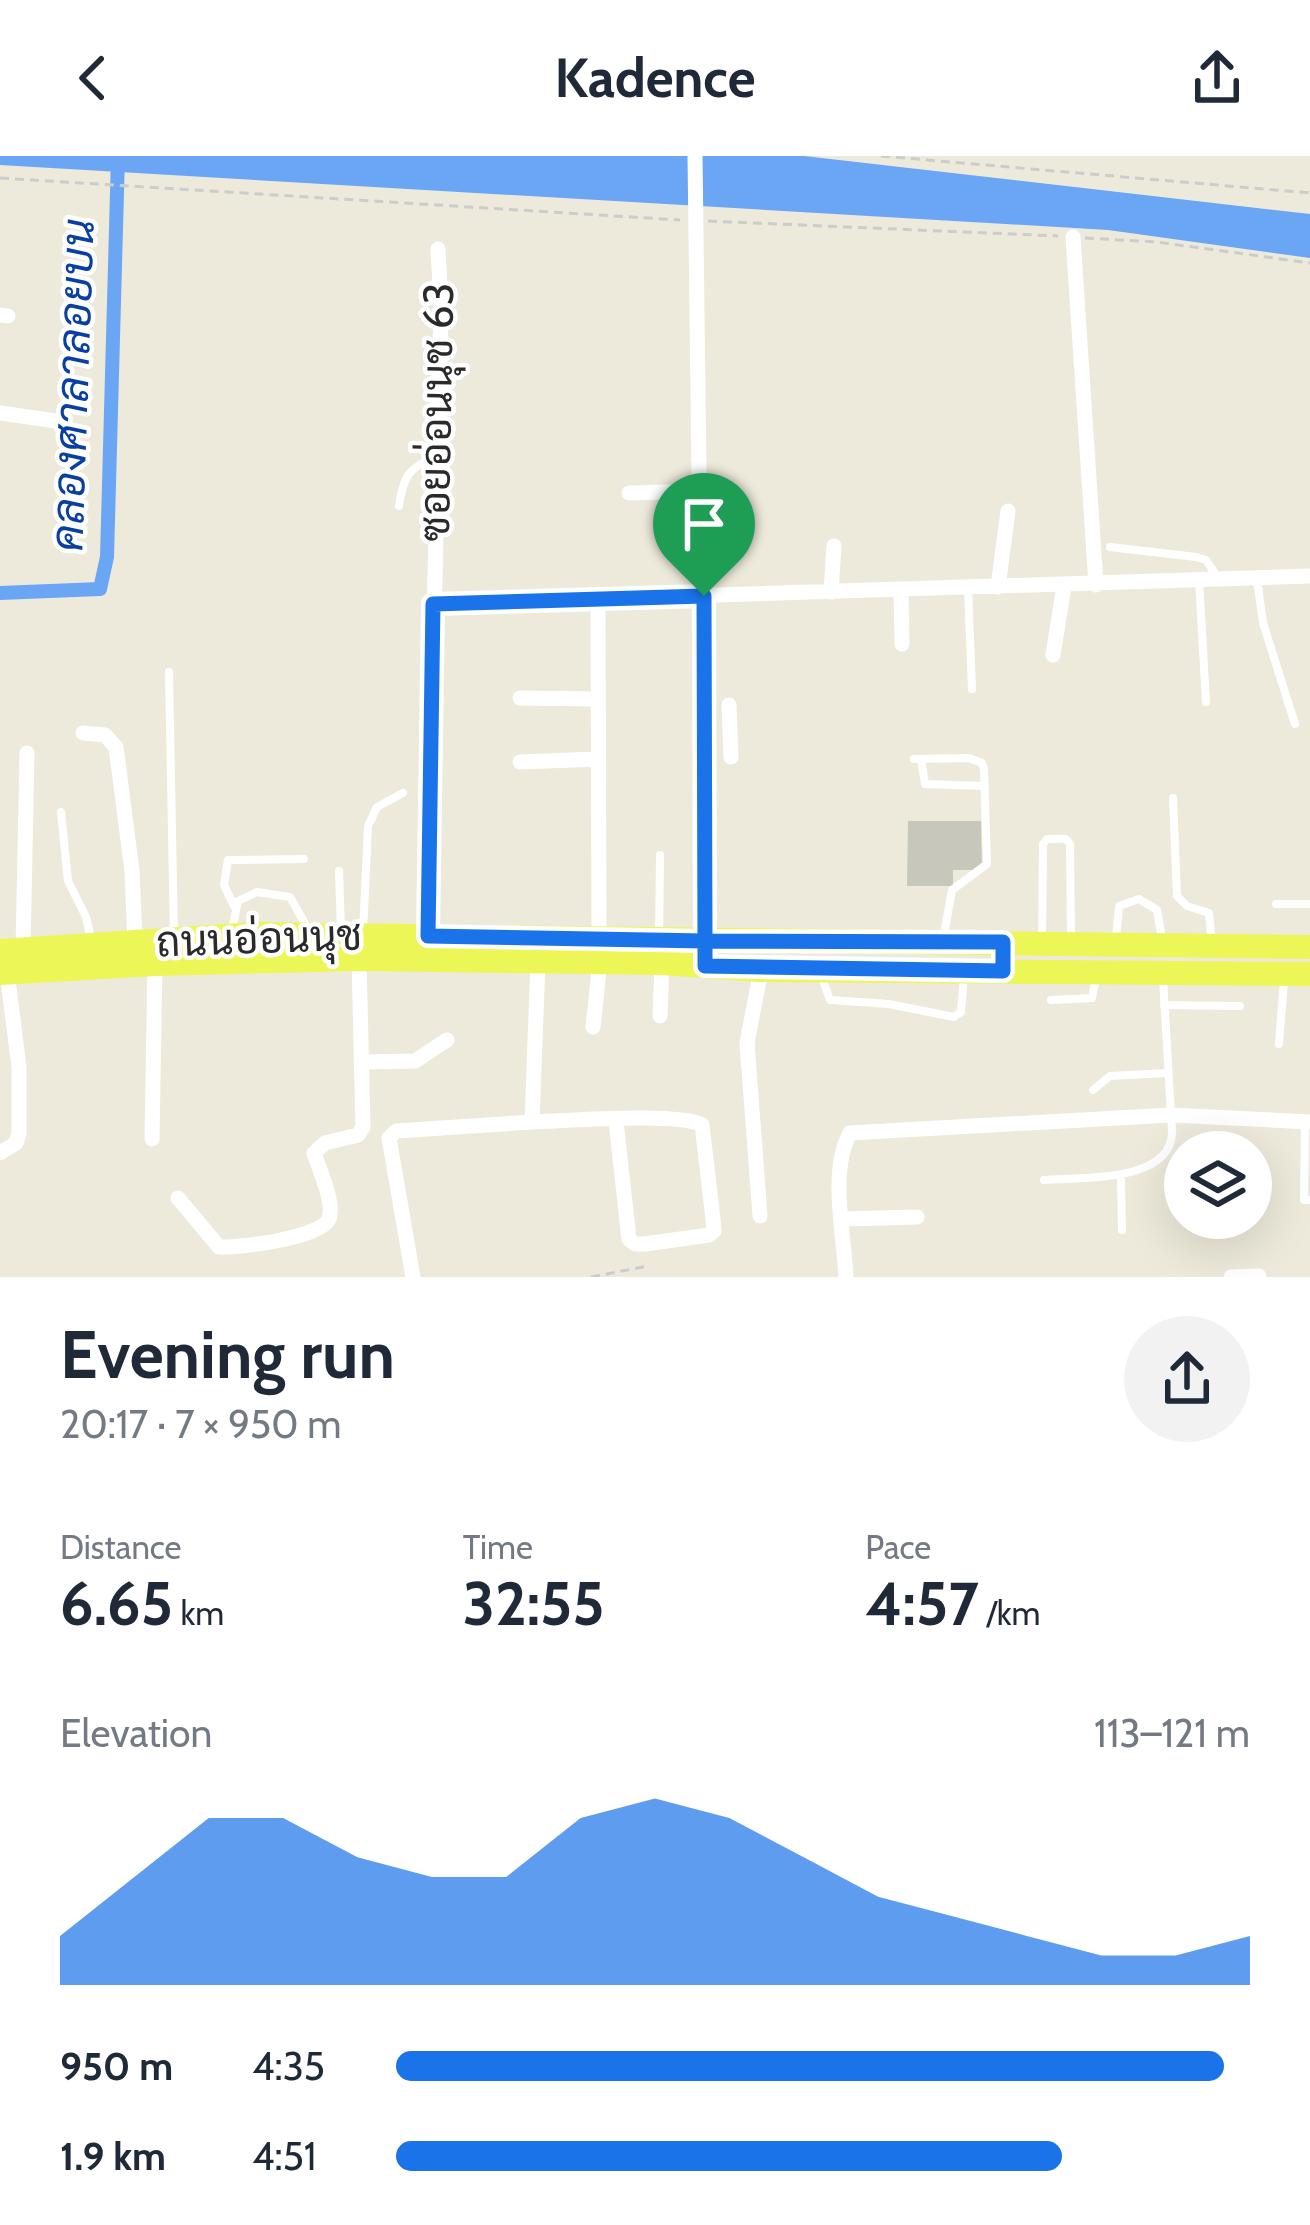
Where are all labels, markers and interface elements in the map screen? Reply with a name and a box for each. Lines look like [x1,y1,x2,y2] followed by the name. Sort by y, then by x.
[60,45,126,111] icon: back
[554,45,756,111] text: Kadence
[1184,45,1250,111] icon: share
[39,218,105,552] water label: คลองศาลาลอยบน
[408,282,468,542] street label: ซอยอ่อนนุช 63
[653,473,755,596] pin
[671,491,737,557] icon: arrive
[155,908,363,972] street label: ถนนอ่อนนุช
[1164,1131,1272,1239] map controls
[1164,1131,1272,1239] button: layers
[60,1314,395,1395] text: Evening run
[1124,1316,1250,1442] button: share
[60,1400,341,1448] text: 20:17 · 7 × 950 m
[60,1527,181,1567] text: Distance
[463,1527,533,1567] text: Time
[865,1527,931,1567] text: Pace
[60,1567,173,1640] text: 6.65
[463,1567,605,1640] text: 32:55
[865,1567,979,1640] text: 4:57
[173,1593,224,1633] text: km
[979,1593,1041,1633] text: /km
[60,1709,212,1757] text: Elevation
[1094,1709,1250,1757] text: 113–121 m
[60,2042,173,2090] text: 950 m
[252,2042,325,2090] text: 4:35
[60,2132,166,2180] text: 1.9 km
[252,2132,316,2180] text: 4:51

